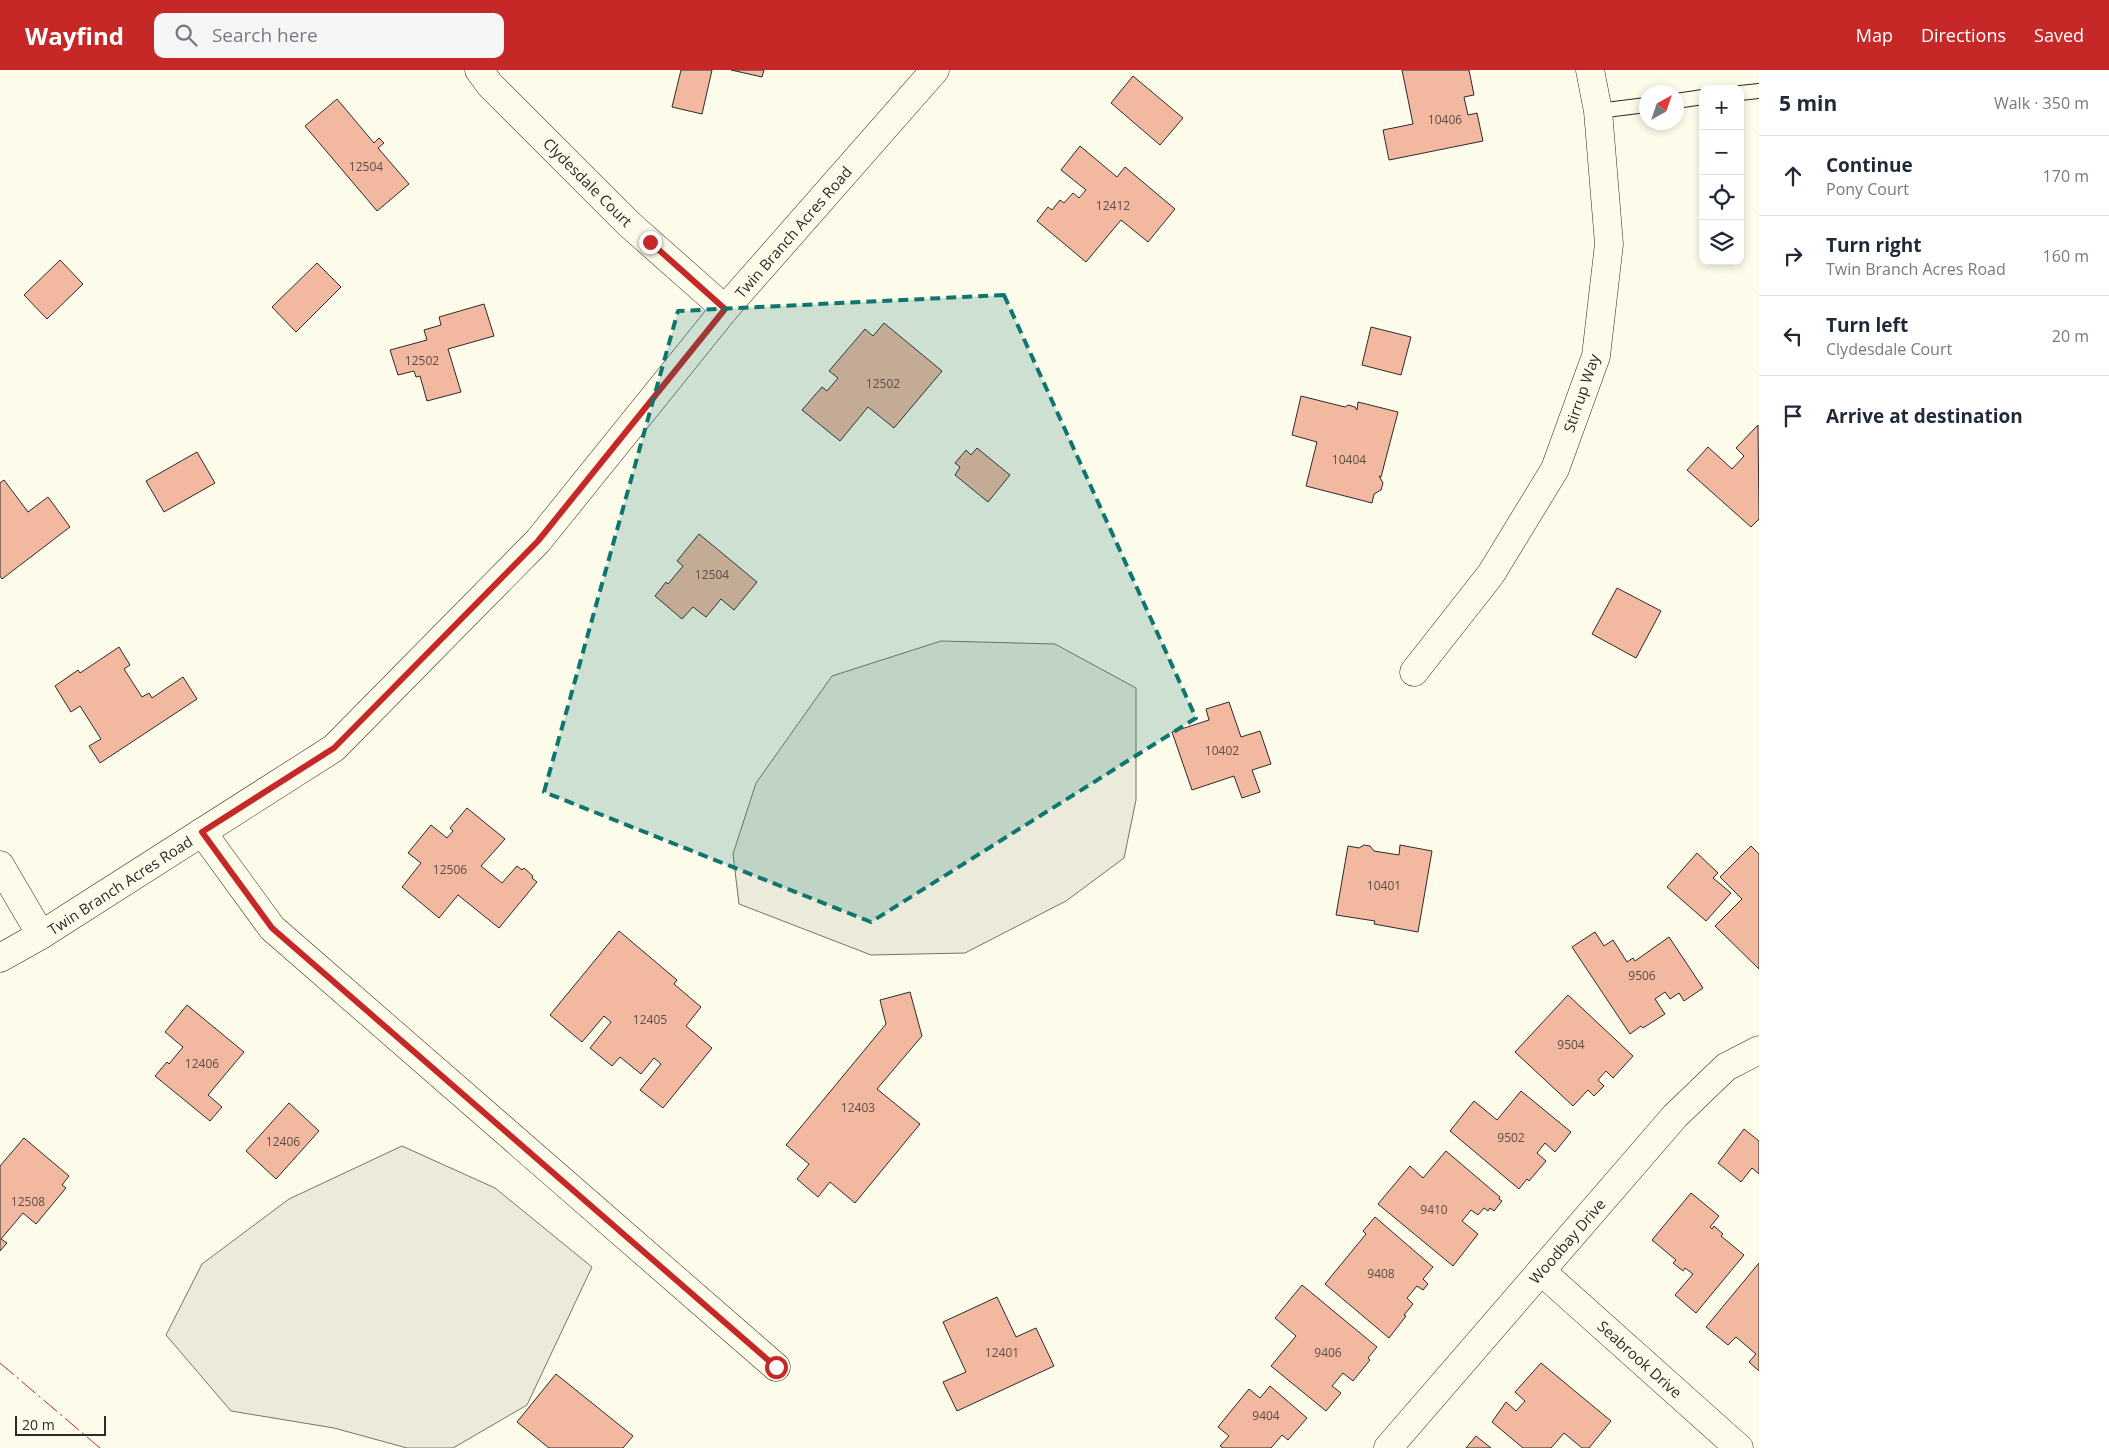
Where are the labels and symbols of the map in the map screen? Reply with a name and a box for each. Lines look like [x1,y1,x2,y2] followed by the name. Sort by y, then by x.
[1639,85,1684,130] north arrow
[1428,111,1462,128] house number: 10406
[539,133,637,231] street label: Clydesdale Court
[349,158,383,175] house number: 12504
[730,162,856,302] street label: Twin Branch Acres Road
[1096,197,1130,214] house number: 12412
[639,231,662,254] route end
[1558,351,1604,435] street label: Stirrup Way
[405,352,439,369] house number: 12502
[866,375,900,392] house number: 12502
[1332,451,1366,468] house number: 10404
[695,566,729,583] house number: 12504
[1205,742,1239,759] house number: 10402
[44,831,196,939] street label: Twin Branch Acres Road
[433,861,467,878] house number: 12506
[1367,877,1401,894] house number: 10401
[1628,967,1656,984] house number: 9506
[633,1011,667,1028] house number: 12405
[1557,1036,1585,1053] house number: 9504
[185,1055,219,1072] house number: 12406
[841,1099,875,1116] house number: 12403
[1497,1129,1525,1146] house number: 9502
[266,1133,300,1150] house number: 12406
[11,1193,45,1210] house number: 12508
[1524,1194,1610,1288] street label: Woodbay Drive
[1420,1201,1448,1218] house number: 9410
[1367,1265,1395,1282] house number: 9408
[1594,1316,1686,1402] street label: Seabrook Drive
[985,1344,1019,1361] house number: 12401
[1314,1344,1342,1361] house number: 9406
[765,1356,788,1379] route start
[1252,1407,1280,1424] house number: 9404
[15,1413,106,1436] scale bar

